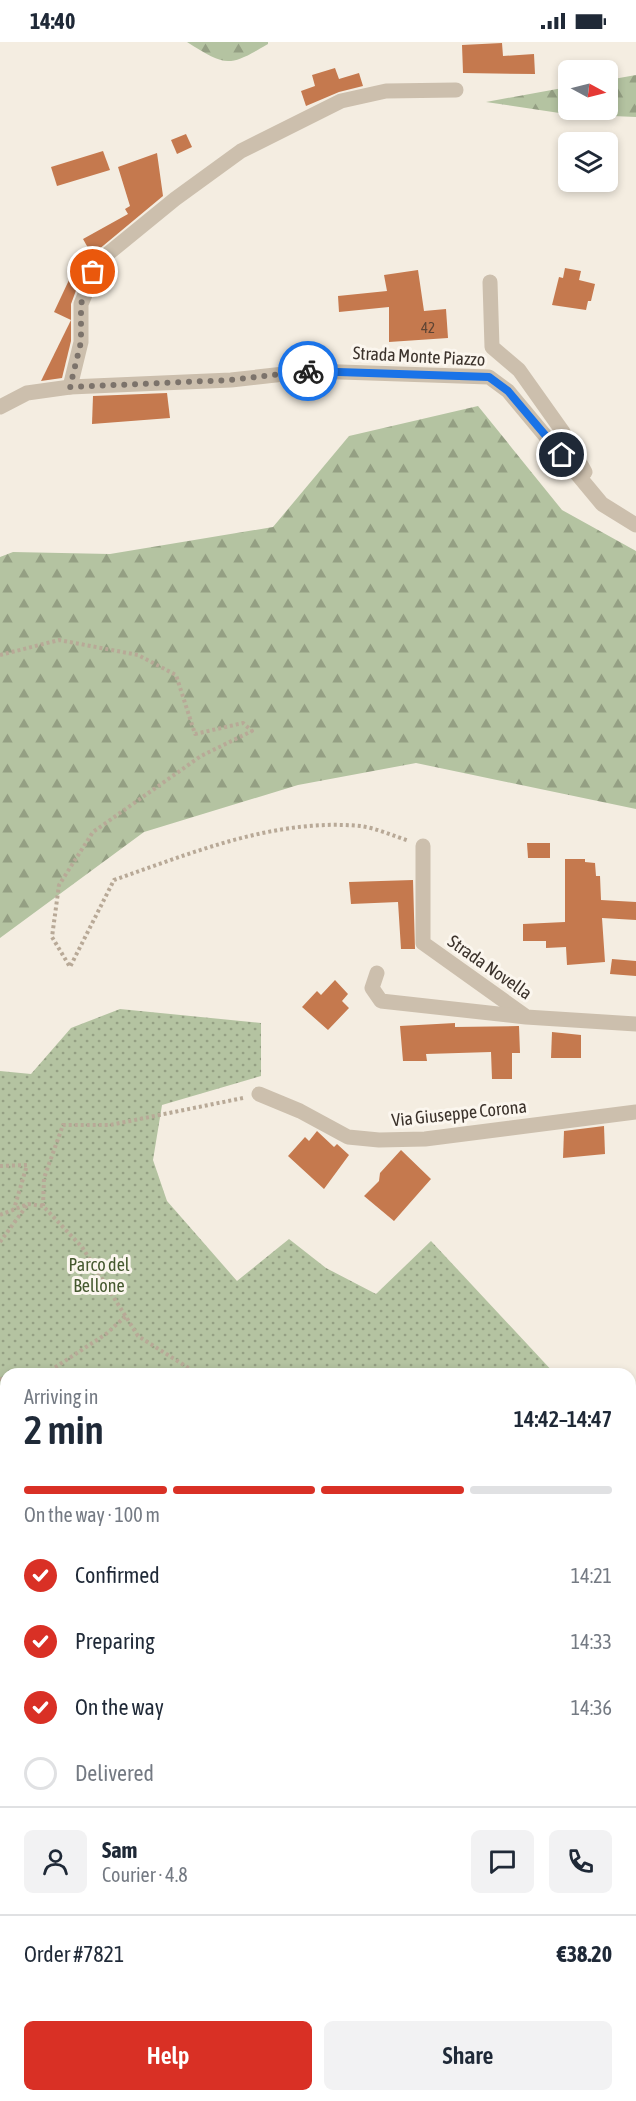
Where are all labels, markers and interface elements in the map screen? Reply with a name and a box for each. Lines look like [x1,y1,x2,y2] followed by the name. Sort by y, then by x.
[30,8,75,34] text: 14:40
[558,60,618,120] north arrow
[558,60,618,192] map controls
[558,132,618,192] button: layers
[67,246,118,297] pin
[76,255,109,288] icon: bag
[421,319,435,336] house number: 42
[278,341,338,401] courier
[352,342,486,370] street label: Strada Monte Piazzo
[292,355,325,388] icon: bike
[536,429,587,480] pin
[545,438,578,471] icon: home
[444,930,536,1004] street label: Strada Novella
[390,1095,528,1131] street label: Via Giuseppe Corona
[68,1254,130,1296] park label: Parco del Bellone
[24,1385,98,1408] text: Arriving in
[514,1406,612,1432] text: 14:42–14:47
[24,1408,104,1452] text: 2 min
[24,1503,160,1526] text: On the way · 100 m
[24,1559,57,1592] icon: check
[75,1562,160,1588] text: Confirmed
[571,1564,612,1587] text: 14:21
[24,1625,57,1658] icon: check
[75,1628,155,1654] text: Preparing
[571,1630,612,1653] text: 14:33
[24,1691,57,1724] icon: check
[75,1694,164,1720] text: On the way
[571,1696,612,1719] text: 14:36
[75,1760,154,1786] text: Delivered
[24,1830,87,1893] button: person
[471,1830,534,1893] button: chat
[549,1830,612,1893] button: phone
[102,1837,137,1863] text: Sam
[102,1863,188,1886] text: Courier · 4.8
[24,1941,124,1967] text: Order #7821
[557,1941,612,1967] text: €38.20
[24,2021,312,2090] button: Help
[324,2021,612,2090] button: Share

